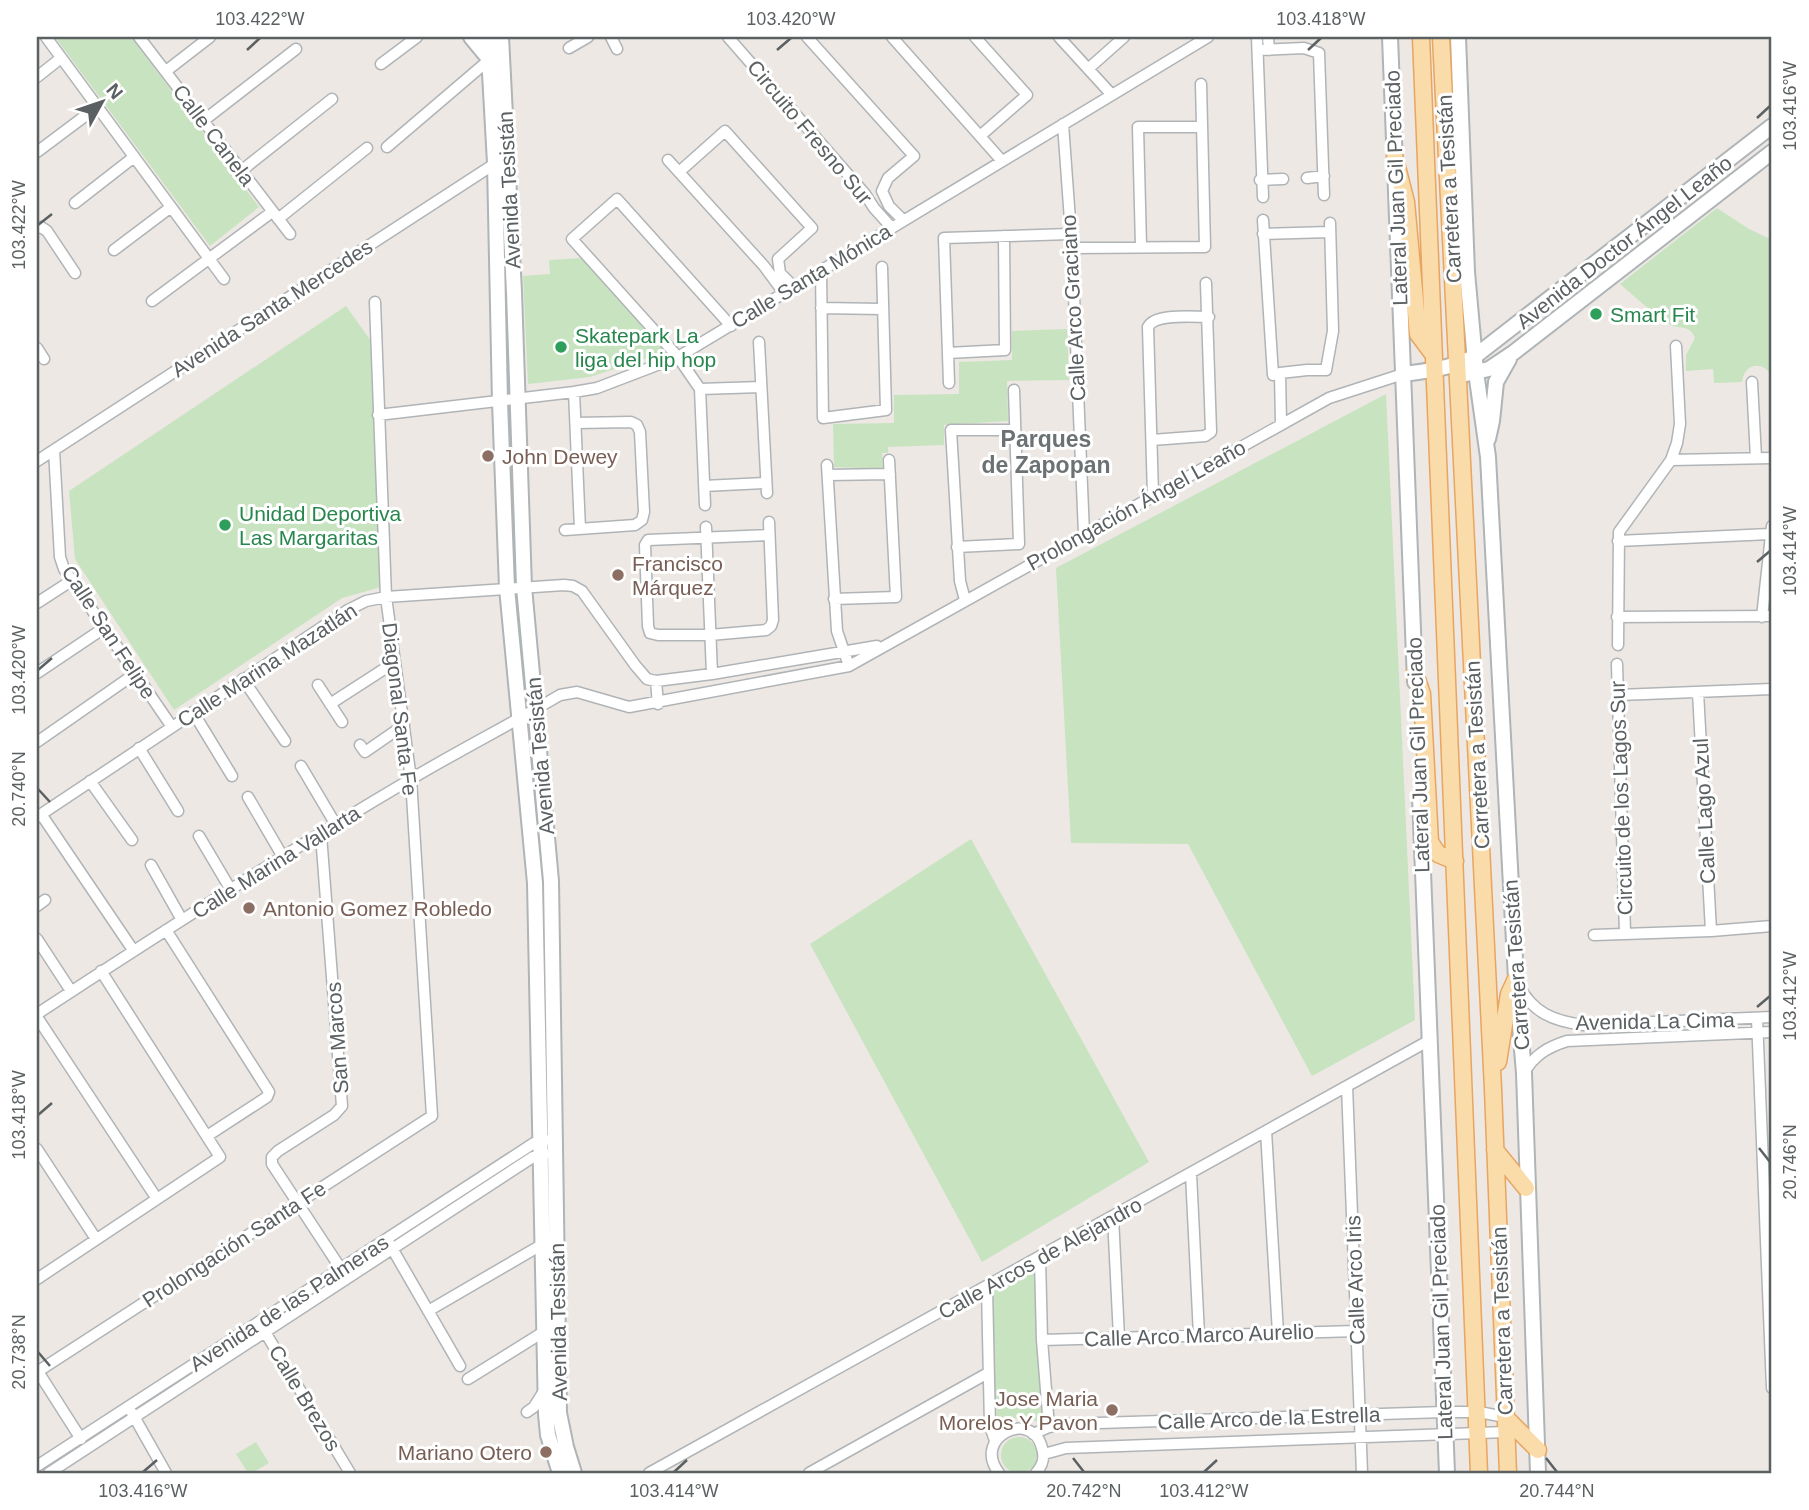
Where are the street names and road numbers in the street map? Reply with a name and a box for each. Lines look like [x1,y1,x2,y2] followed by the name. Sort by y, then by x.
[743,55,877,209] street label: Circuito Fresno Sur
[1380,70,1412,306] street label: Lateral Juan Gil Preciado
[169,80,260,190] street label: Calle Canela
[1433,94,1465,284] street label: Carretera a Tesistán
[493,110,525,270] street label: Avenida Tesistán
[1512,151,1736,333] street label: Avenida Doctor Ángel Leaño
[1057,214,1089,402] street label: Calle Arco Graciano
[727,219,895,333] street label: Calle Santa Mónica
[168,235,376,381] street label: Avenida Santa Mercedes
[1023,435,1249,575] street label: Prolongación Ángel Leaño
[57,561,161,703] street label: Calle San Felipe
[173,598,361,732] street label: Calle Marina Mazatlán
[378,621,422,797] street label: Diagonal Santa Fe
[1402,637,1434,873] street label: Lateral Juan Gil Preciado
[1461,660,1493,850] street label: Carretera a Tesistán
[522,676,558,836] street label: Avenida Tesistán
[1605,680,1637,916] street label: Circuito de los Lagos Sur
[1689,738,1719,884] street label: Calle Lago Azul
[188,801,364,923] street label: Calle Marina Vallarta
[1499,879,1533,1051] street label: Carretera Tesistán
[322,981,352,1095] street label: San Marcos
[1575,1008,1735,1034] street label: Avenida La Cima
[138,1176,330,1312] street label: Prolongación Santa Fe
[934,1192,1146,1324] street label: Calle Arcos de Alejandro
[1425,1204,1457,1440] street label: Lateral Juan Gil Preciado
[1341,1215,1369,1345] street label: Calle Arco Iris
[1487,1226,1517,1416] street label: Carretera a Tesistán
[185,1230,393,1376] street label: Avenida de las Palmeras
[545,1243,571,1401] street label: Avenida Tesistán
[1084,1319,1314,1351] street label: Calle Arco Marco Aurelio
[264,1341,346,1455] street label: Calle Brezos
[1157,1403,1381,1433] street label: Calle Arco de la Estrella

